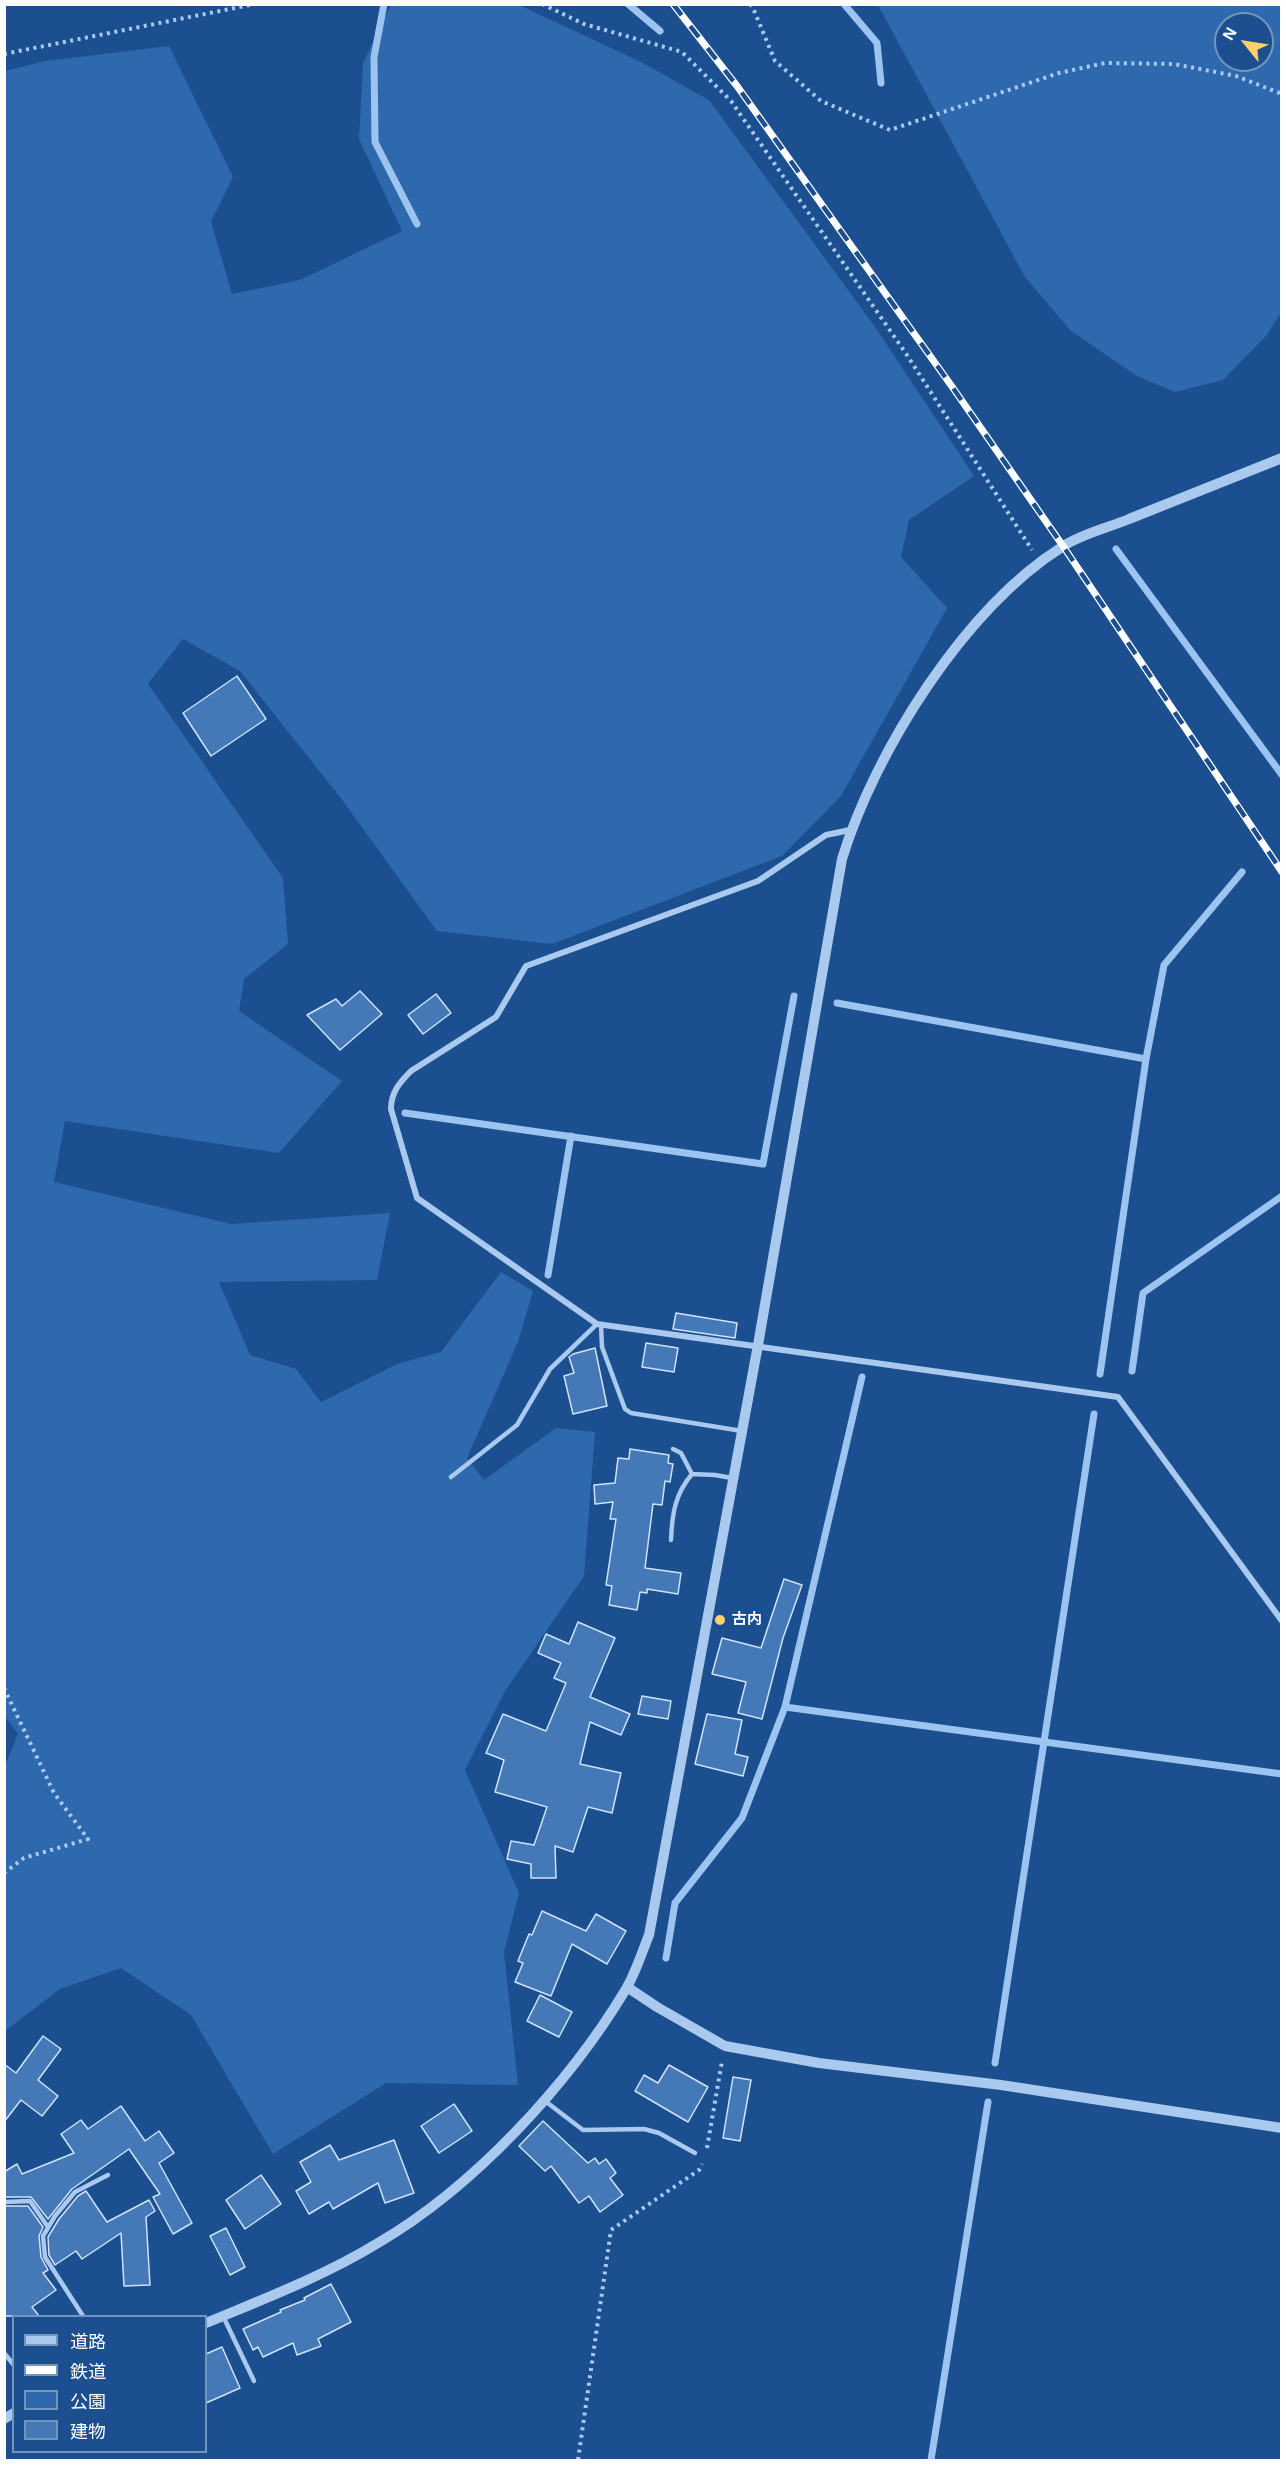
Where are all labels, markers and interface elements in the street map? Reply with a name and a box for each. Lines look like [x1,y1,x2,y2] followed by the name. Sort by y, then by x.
[1214,12,1274,72] north arrow
[1219,24,1240,43] text: N
[732,1611,762,1629] place label: 古内
[713,1613,727,1627] marker: 古内
[12,2315,207,2453] legend
[70,2332,106,2352] text: 道路
[70,2362,106,2382] text: 鉄道
[70,2392,106,2412] text: 公園
[70,2422,106,2442] text: 建物

